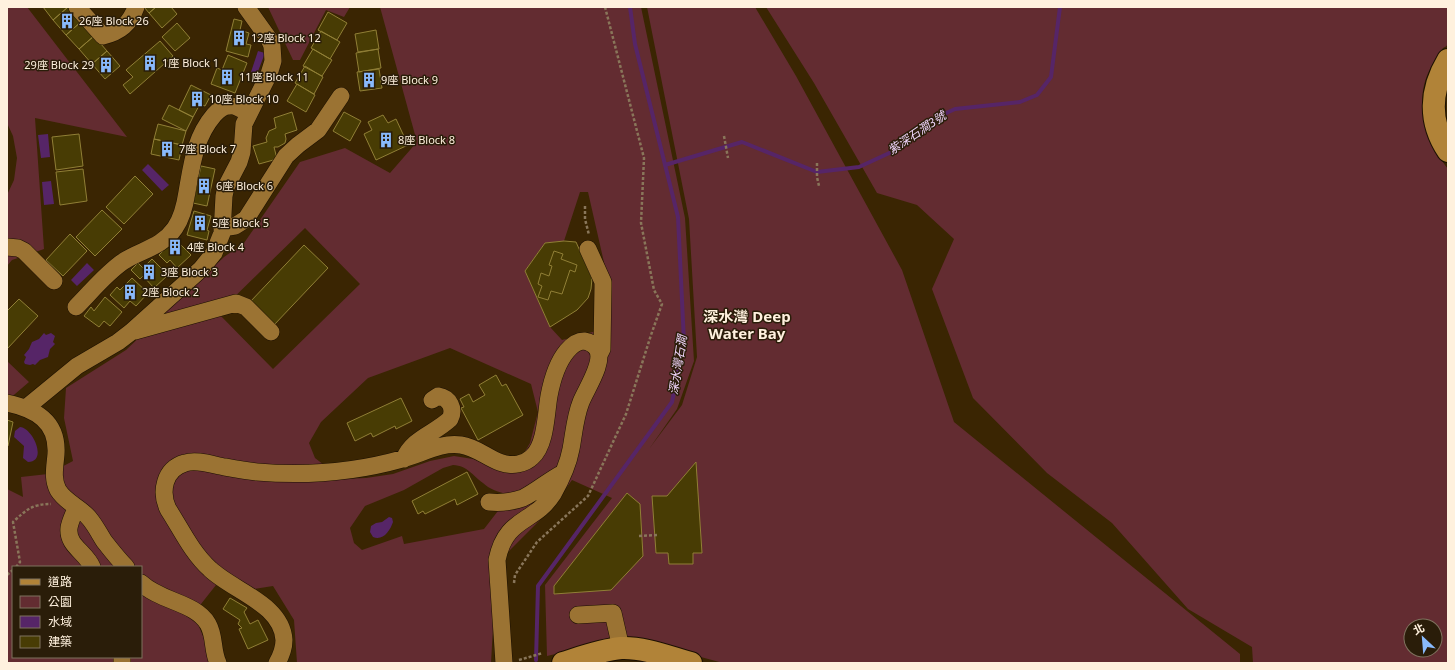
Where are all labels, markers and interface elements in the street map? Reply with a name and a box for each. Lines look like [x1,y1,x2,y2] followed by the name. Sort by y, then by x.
[58,12,76,30] building icon: 26座 Block 26
[79,13,149,28] place label: 26座 Block 26
[230,29,248,47] building icon: 12座 Block 12
[251,30,321,45] place label: 12座 Block 12
[141,54,159,72] building icon: 1座 Block 1
[162,55,219,70] place label: 1座 Block 1
[97,56,115,74] building icon: 29座 Block 29
[24,57,94,72] place label: 29座 Block 29
[218,68,236,86] building icon: 11座 Block 11
[239,69,309,84] place label: 11座 Block 11
[360,71,378,89] building icon: 9座 Block 9
[381,72,438,87] place label: 9座 Block 9
[188,90,206,108] building icon: 10座 Block 10
[209,91,279,106] place label: 10座 Block 10
[884,106,951,158] water label: 紫深石澗3號
[377,131,395,149] building icon: 8座 Block 8
[398,132,455,147] place label: 8座 Block 8
[158,140,176,158] building icon: 7座 Block 7
[179,141,236,156] place label: 7座 Block 7
[195,177,213,195] building icon: 6座 Block 6
[216,178,273,193] place label: 6座 Block 6
[191,214,209,232] building icon: 5座 Block 5
[212,215,269,230] place label: 5座 Block 5
[166,238,184,256] building icon: 4座 Block 4
[187,239,245,254] place label: 4座 Block 4
[140,263,158,281] building icon: 3座 Block 3
[161,264,218,279] place label: 3座 Block 3
[121,283,139,301] building icon: 2座 Block 2
[142,284,199,299] place label: 2座 Block 2
[703,306,791,343] district label: 深水灣 Deep Water Bay
[664,332,691,396] water label: 深水灣石澗
[12,566,142,658] legend
[48,573,72,590] text: 道路
[48,593,72,610] text: 公園
[48,613,72,630] text: 水域
[1403,618,1443,658] north arrow
[1410,619,1427,638] text: 北
[48,633,72,650] text: 建築

